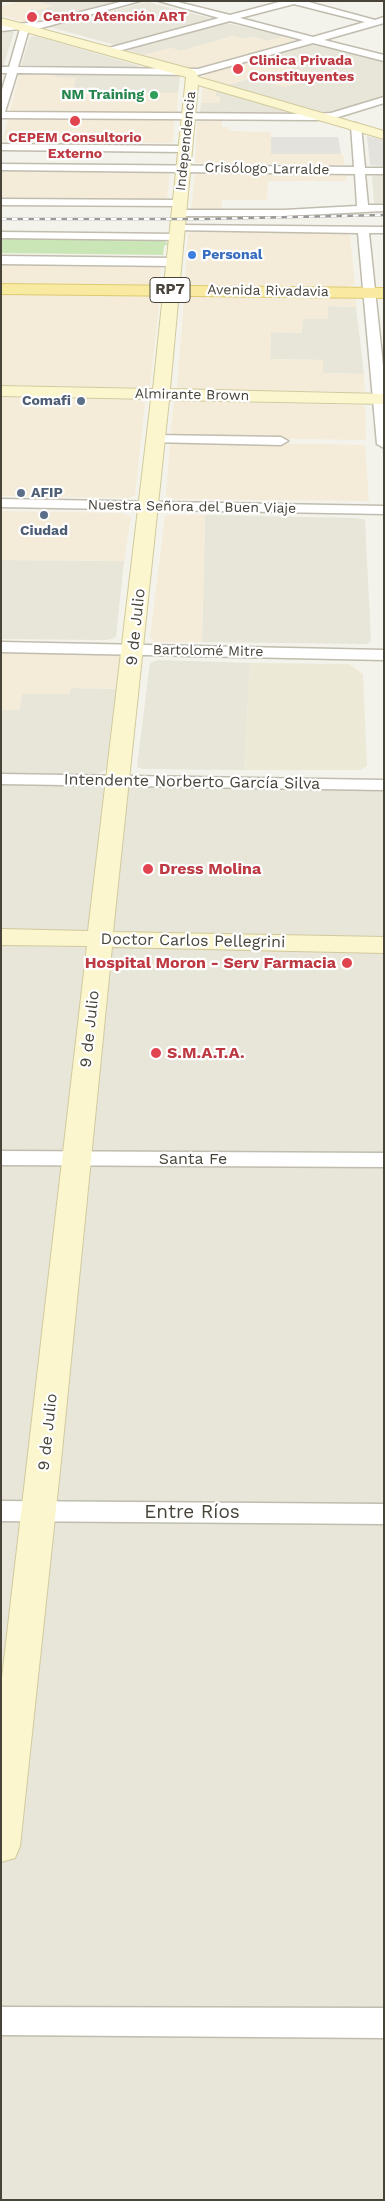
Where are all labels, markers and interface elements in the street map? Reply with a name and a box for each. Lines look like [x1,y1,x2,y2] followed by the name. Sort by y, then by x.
[43,9,187,25] place label: Centro Atención ART
[25,10,39,24] marker: Centro Atención ART
[249,53,354,85] place label: Clinica Privada Constituyentes
[231,62,245,76] marker: Clinica Privada Constituyentes
[61,87,144,103] place label: NM Training
[148,89,160,101] marker: NM Training
[172,90,200,192] street label: Independencia
[68,114,82,128] marker: CEPEM Consultorio Externo
[8,130,142,162] place label: CEPEM Consultorio Externo
[205,160,329,178] street label: Crisólogo Larralde
[202,247,262,263] place label: Personal
[186,249,198,261] marker: Personal
[150,278,190,302] road number: RP7
[207,282,329,300] street label: Avenida Rivadavia
[135,386,249,404] street label: Almirante Brown
[22,393,71,409] place label: Comafi
[75,395,87,407] marker: Comafi
[31,485,63,501] place label: AFIP
[15,487,27,499] marker: AFIP
[88,497,296,517] street label: Nuestra Señora del Buen Viaje
[38,509,50,521] marker: Ciudad
[20,523,68,539] place label: Ciudad
[122,587,150,667] street label: 9 de Julio
[153,642,263,660] street label: Bartolomé Mitre
[64,770,320,794] street label: Intendente Norberto García Silva
[159,859,261,879] place label: Dress Molina
[141,862,155,876] marker: Dress Molina
[101,930,285,952] street label: Doctor Carlos Pellegrini
[85,953,336,973] place label: Hospital Moron - Serv Farmacia
[340,956,354,970] marker: Hospital Moron - Serv Farmacia
[76,989,104,1069] street label: 9 de Julio
[167,1043,245,1063] place label: S.M.A.T.A.
[149,1046,163,1060] marker: S.M.A.T.A.
[159,1149,227,1169] street label: Santa Fe
[34,1392,62,1472] street label: 9 de Julio
[144,1501,240,1523] street label: Entre Ríos

